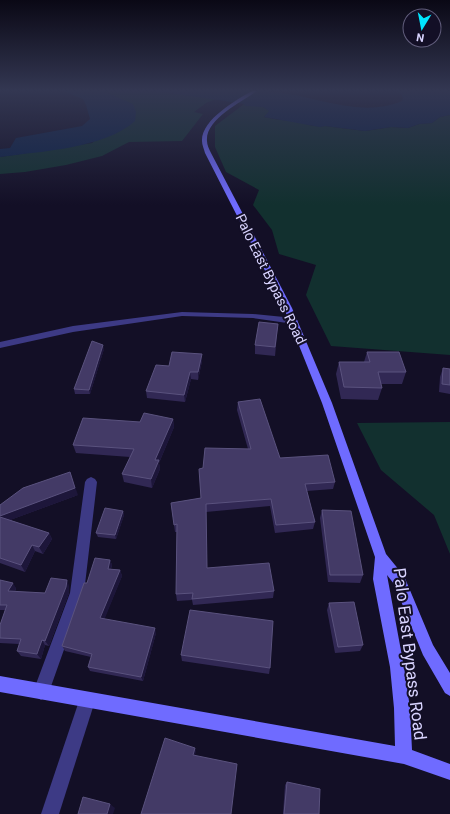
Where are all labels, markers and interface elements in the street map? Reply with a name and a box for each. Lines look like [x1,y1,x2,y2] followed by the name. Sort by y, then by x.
[402,8,442,48] north arrow
[415,30,425,44] text: N
[232,211,310,347] street label: Palo East Bypass Road
[389,567,431,741] street label: Palo East Bypass Road

